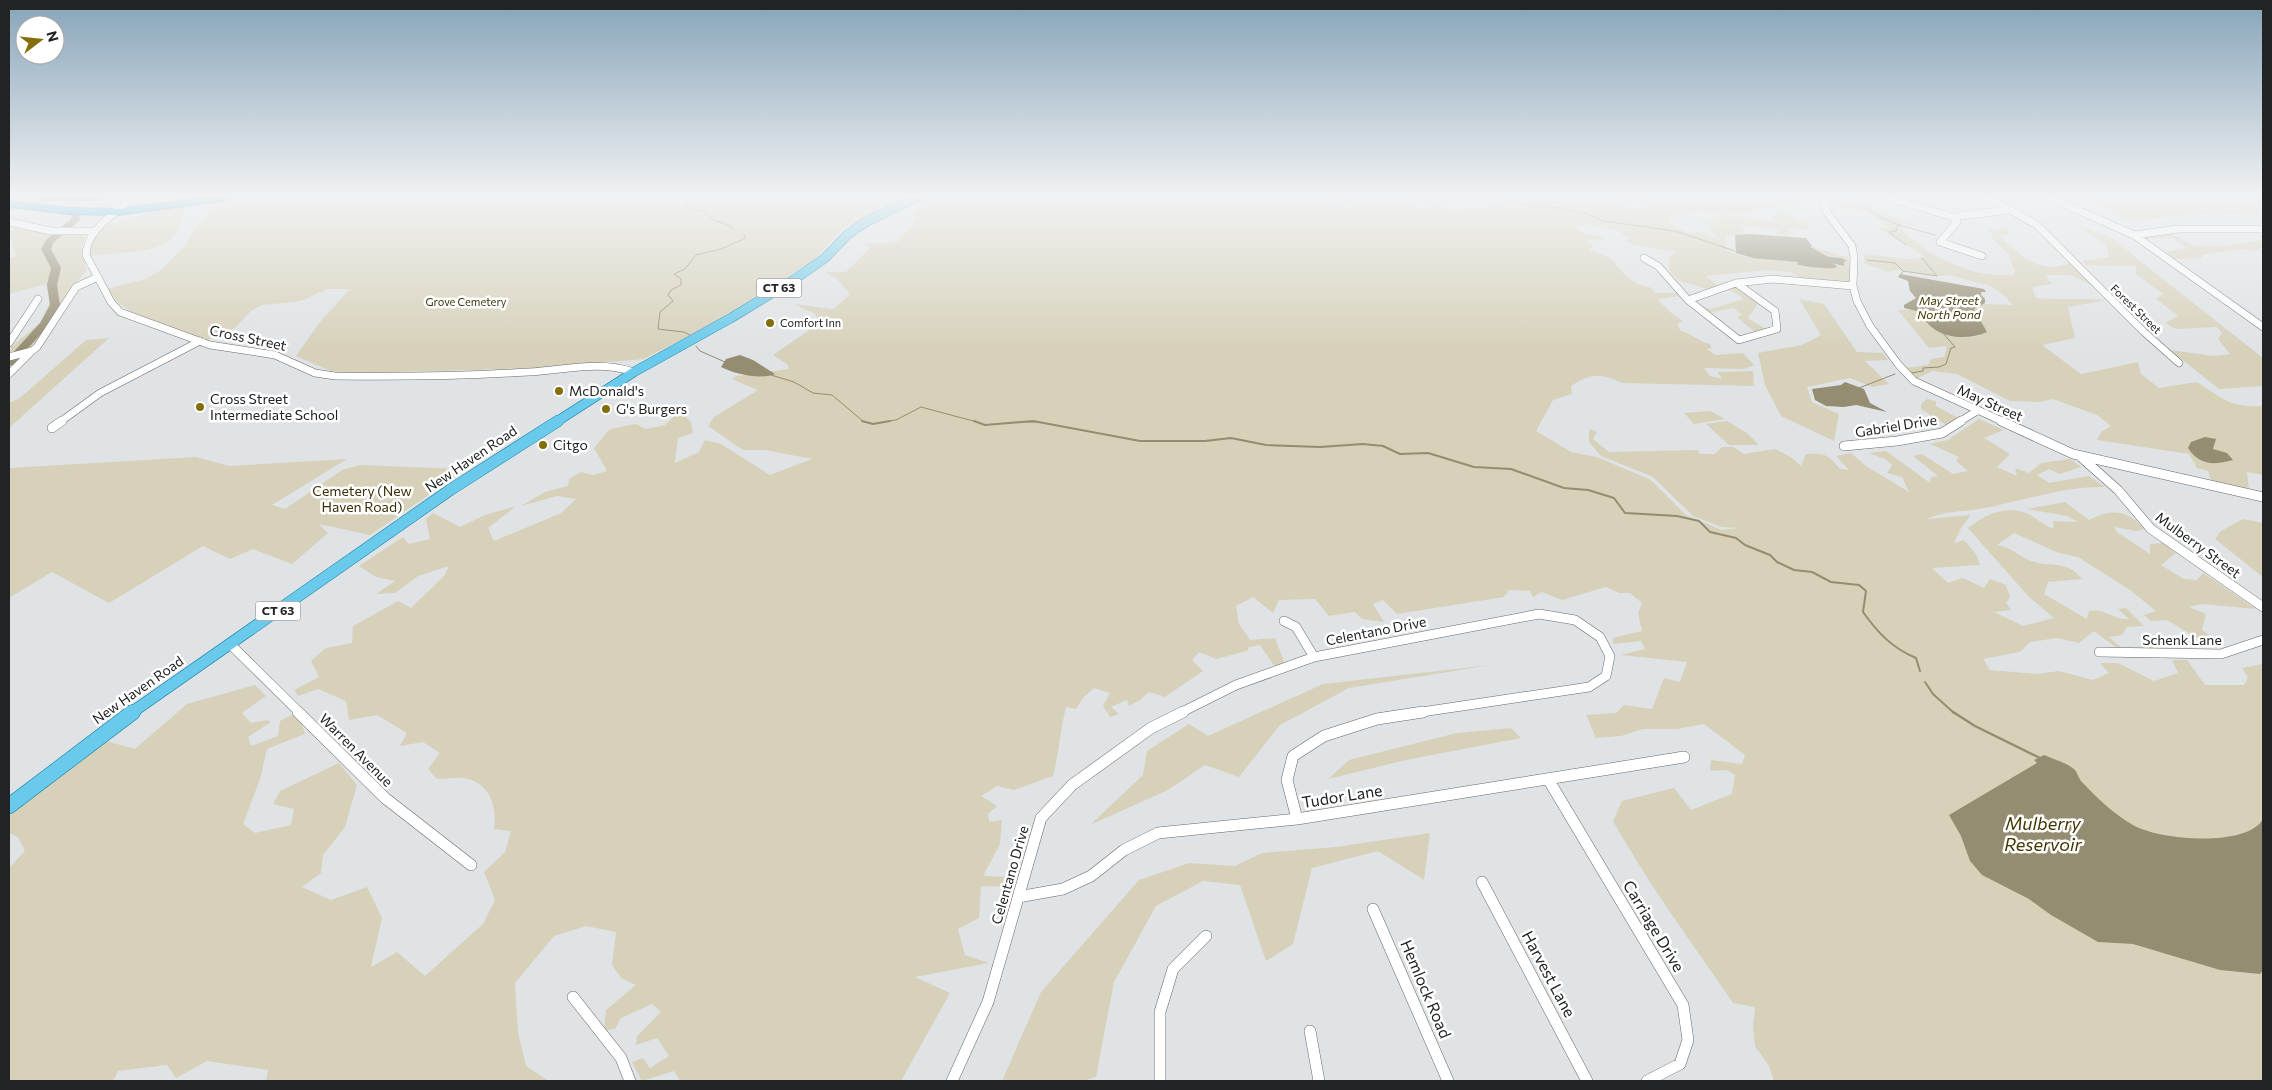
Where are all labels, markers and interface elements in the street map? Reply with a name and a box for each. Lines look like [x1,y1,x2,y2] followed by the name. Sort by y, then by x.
[15,15,65,65] north arrow
[43,29,63,44] text: N
[756,278,802,298] road number: CT 63
[2108,281,2165,336] street label: Forest Street
[1917,293,1982,321] water label: May Street North Pond
[426,295,507,308] park label: Grove Cemetery
[780,316,841,329] place label: Comfort Inn
[764,317,776,329] marker: Comfort Inn
[208,321,288,354] street label: Cross Street
[1955,381,2026,425] street label: May Street
[569,382,644,399] place label: McDonald's
[553,385,565,397] marker: McDonald's
[210,390,338,423] place label: Cross Street Intermediate School
[616,400,687,417] place label: G's Burgers
[194,401,206,413] marker: Cross Street Intermediate School
[600,403,612,415] marker: G's Burgers
[1854,411,1938,440] street label: Gabriel Drive
[422,422,520,496] street label: New Haven Road
[553,436,588,453] place label: Citgo
[537,439,549,451] marker: Citgo
[312,482,412,515] park label: Cemetery (New Haven Road)
[2152,508,2244,581] street label: Mulberry Street
[256,602,300,620] road number: CT 63
[1324,612,1428,649] street label: Celentano Drive
[2142,631,2222,648] street label: Schenk Lane
[89,652,186,727] street label: New Haven Road
[316,709,397,790] street label: Warren Avenue
[1300,780,1384,811] street label: Tudor Lane
[2004,812,2083,855] water label: Mulberry Reservoir
[987,824,1032,926] street label: Celentano Drive
[1620,877,1689,975] street label: Carriage Drive
[1519,927,1580,1020] street label: Harvest Lane
[1397,937,1456,1041] street label: Hemlock Road

